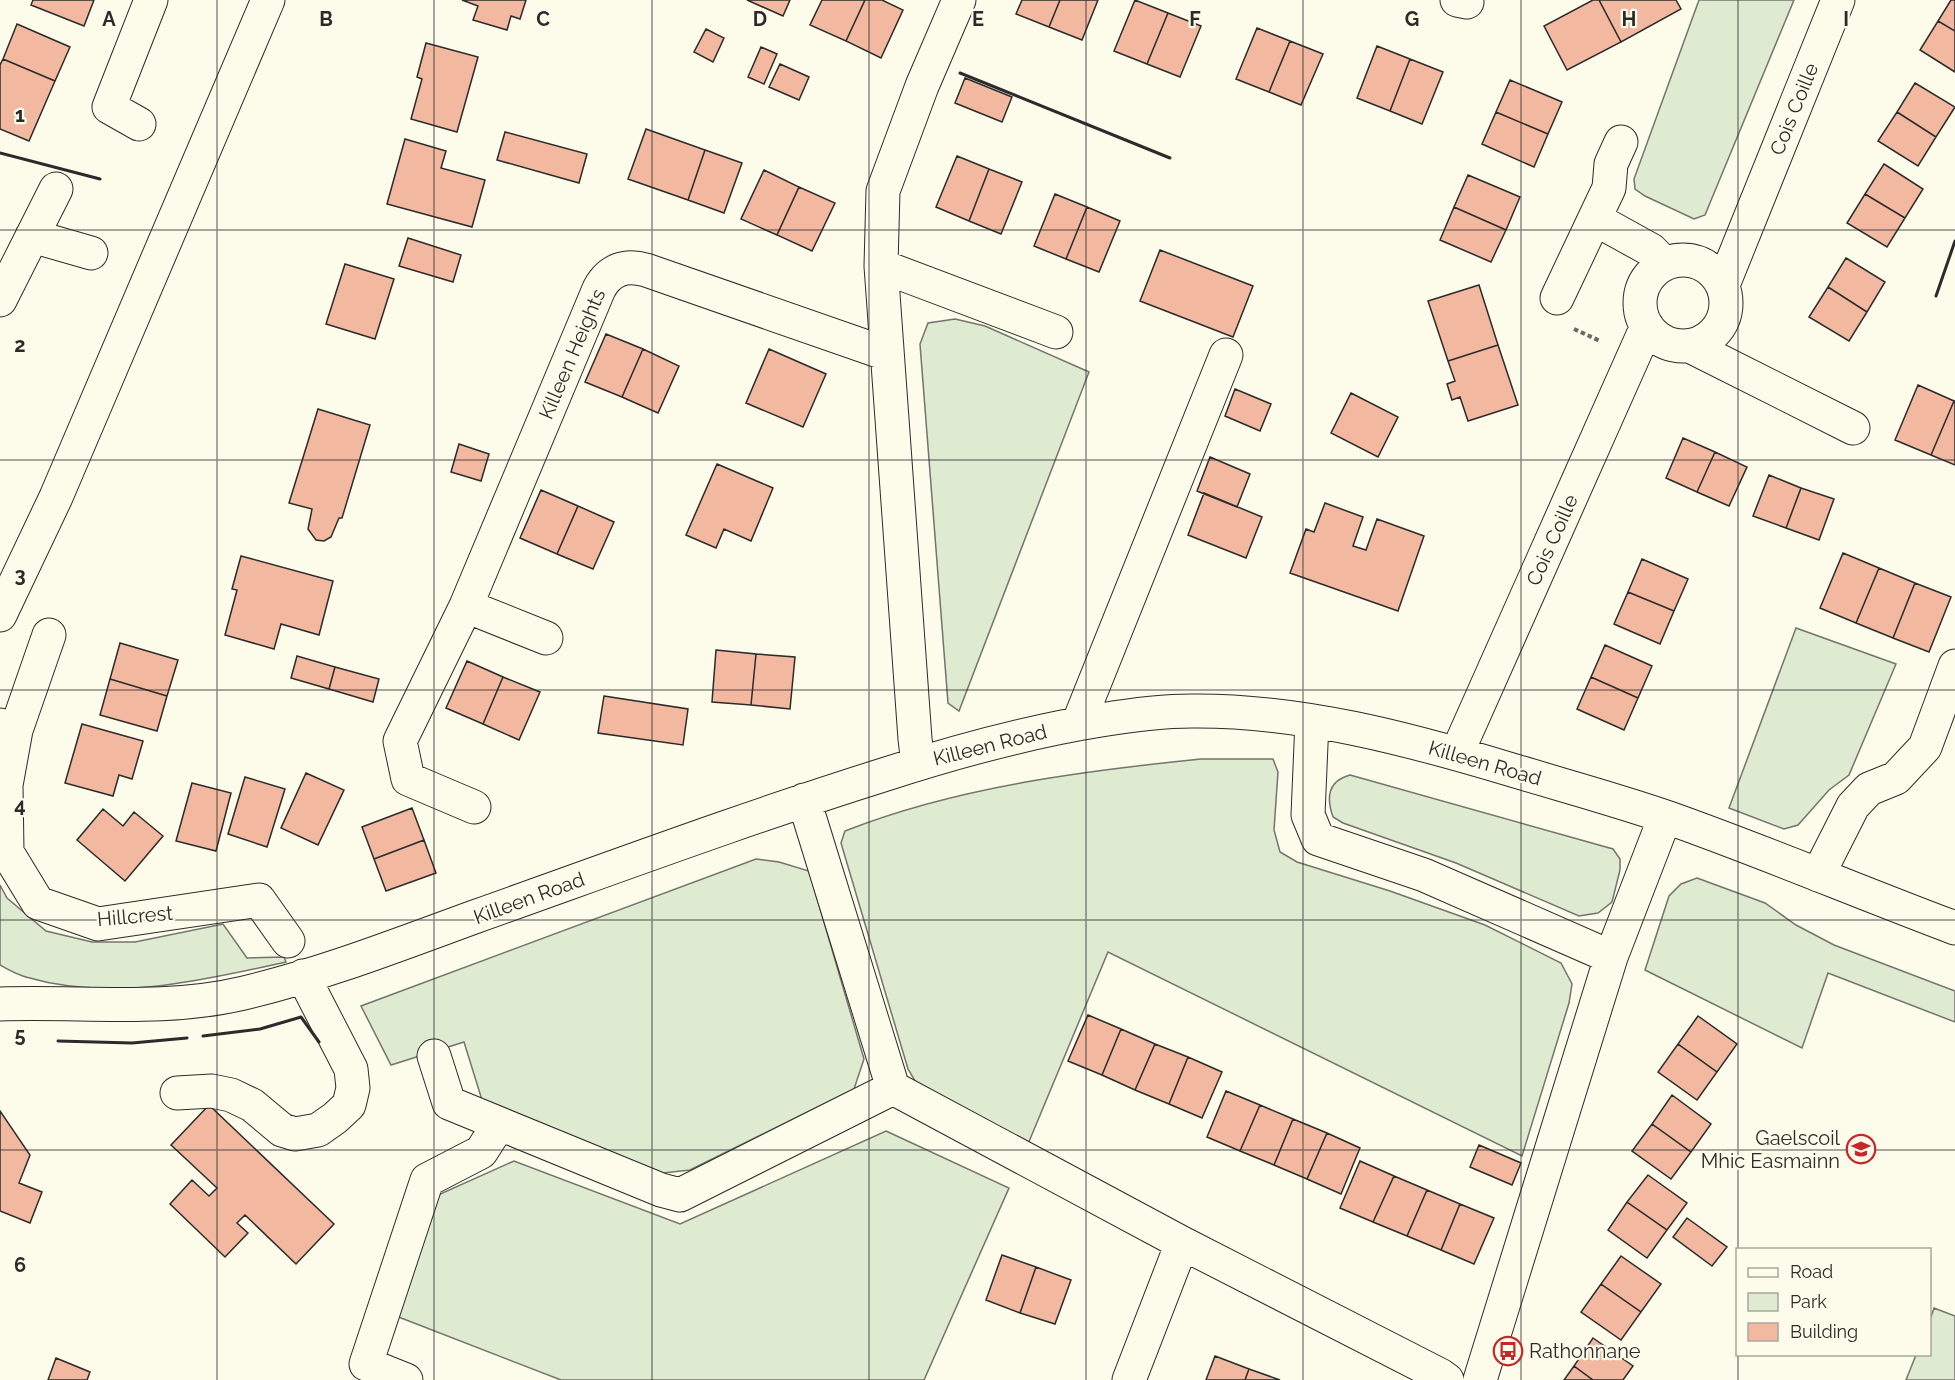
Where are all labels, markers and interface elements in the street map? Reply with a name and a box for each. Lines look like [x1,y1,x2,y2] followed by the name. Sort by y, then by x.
[102,7,116,31] text: A
[319,7,333,31] text: B
[536,7,550,31] text: C
[753,7,767,31] text: D
[972,7,984,31] text: E
[1189,7,1201,31] text: F
[1405,7,1419,31] text: G
[1622,7,1636,31] text: H
[1843,7,1849,31] text: I
[1765,59,1823,159] street label: Cois Coille
[15,103,25,127] text: 1
[534,285,610,423] street label: Killeen Heights
[14,333,26,357] text: 2
[1521,490,1583,589] street label: Cois Coille
[14,563,26,587] text: 3
[931,719,1049,771] street label: Killeen Road
[1426,735,1544,791] street label: Killeen Road
[14,793,26,817] text: 4
[470,867,588,929] street label: Killeen Road
[96,901,174,931] street label: Hillcrest
[14,1023,26,1047] text: 5
[1701,1126,1841,1173] place label: Gaelscoil Mhic Easmainn
[1845,1133,1877,1165] school or university icon: Gaelscoil Mhic Easmainn
[1736,1248,1931,1356] legend
[14,1253,26,1277] text: 6
[1790,1261,1833,1282] text: Road
[1790,1291,1827,1312] text: Park
[1790,1321,1858,1342] text: Building
[1492,1335,1524,1367] bus stop icon: Rathonnane
[1529,1339,1641,1363] place label: Rathonnane

